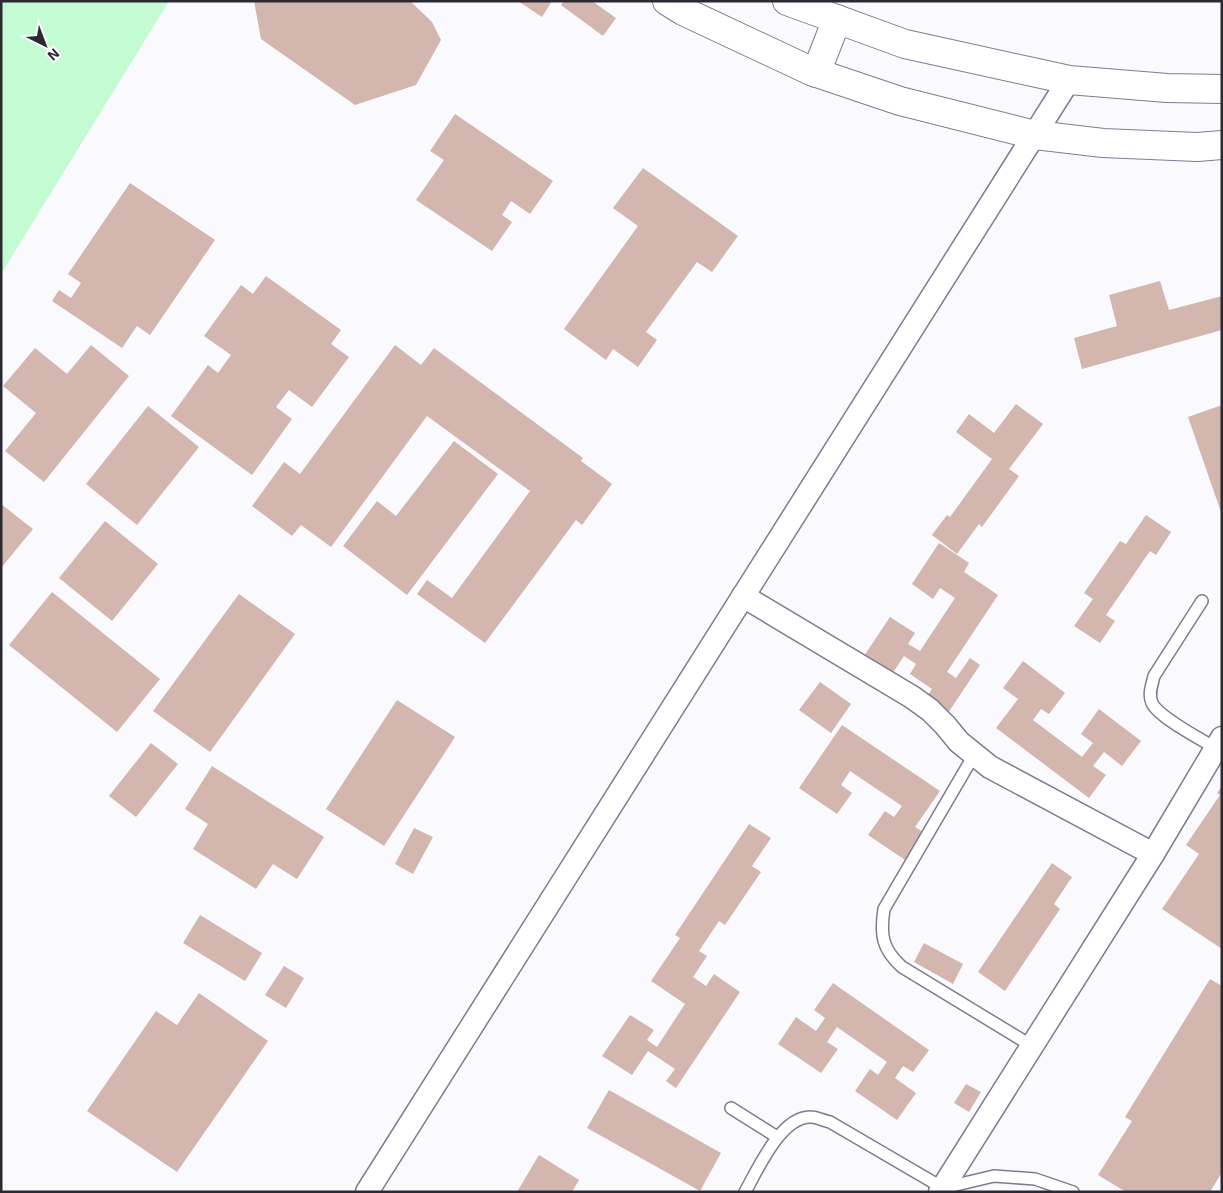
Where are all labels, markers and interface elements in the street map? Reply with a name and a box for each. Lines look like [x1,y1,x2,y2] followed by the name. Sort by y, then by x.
[20,20,70,70] north arrow
[45,45,63,65] text: N

